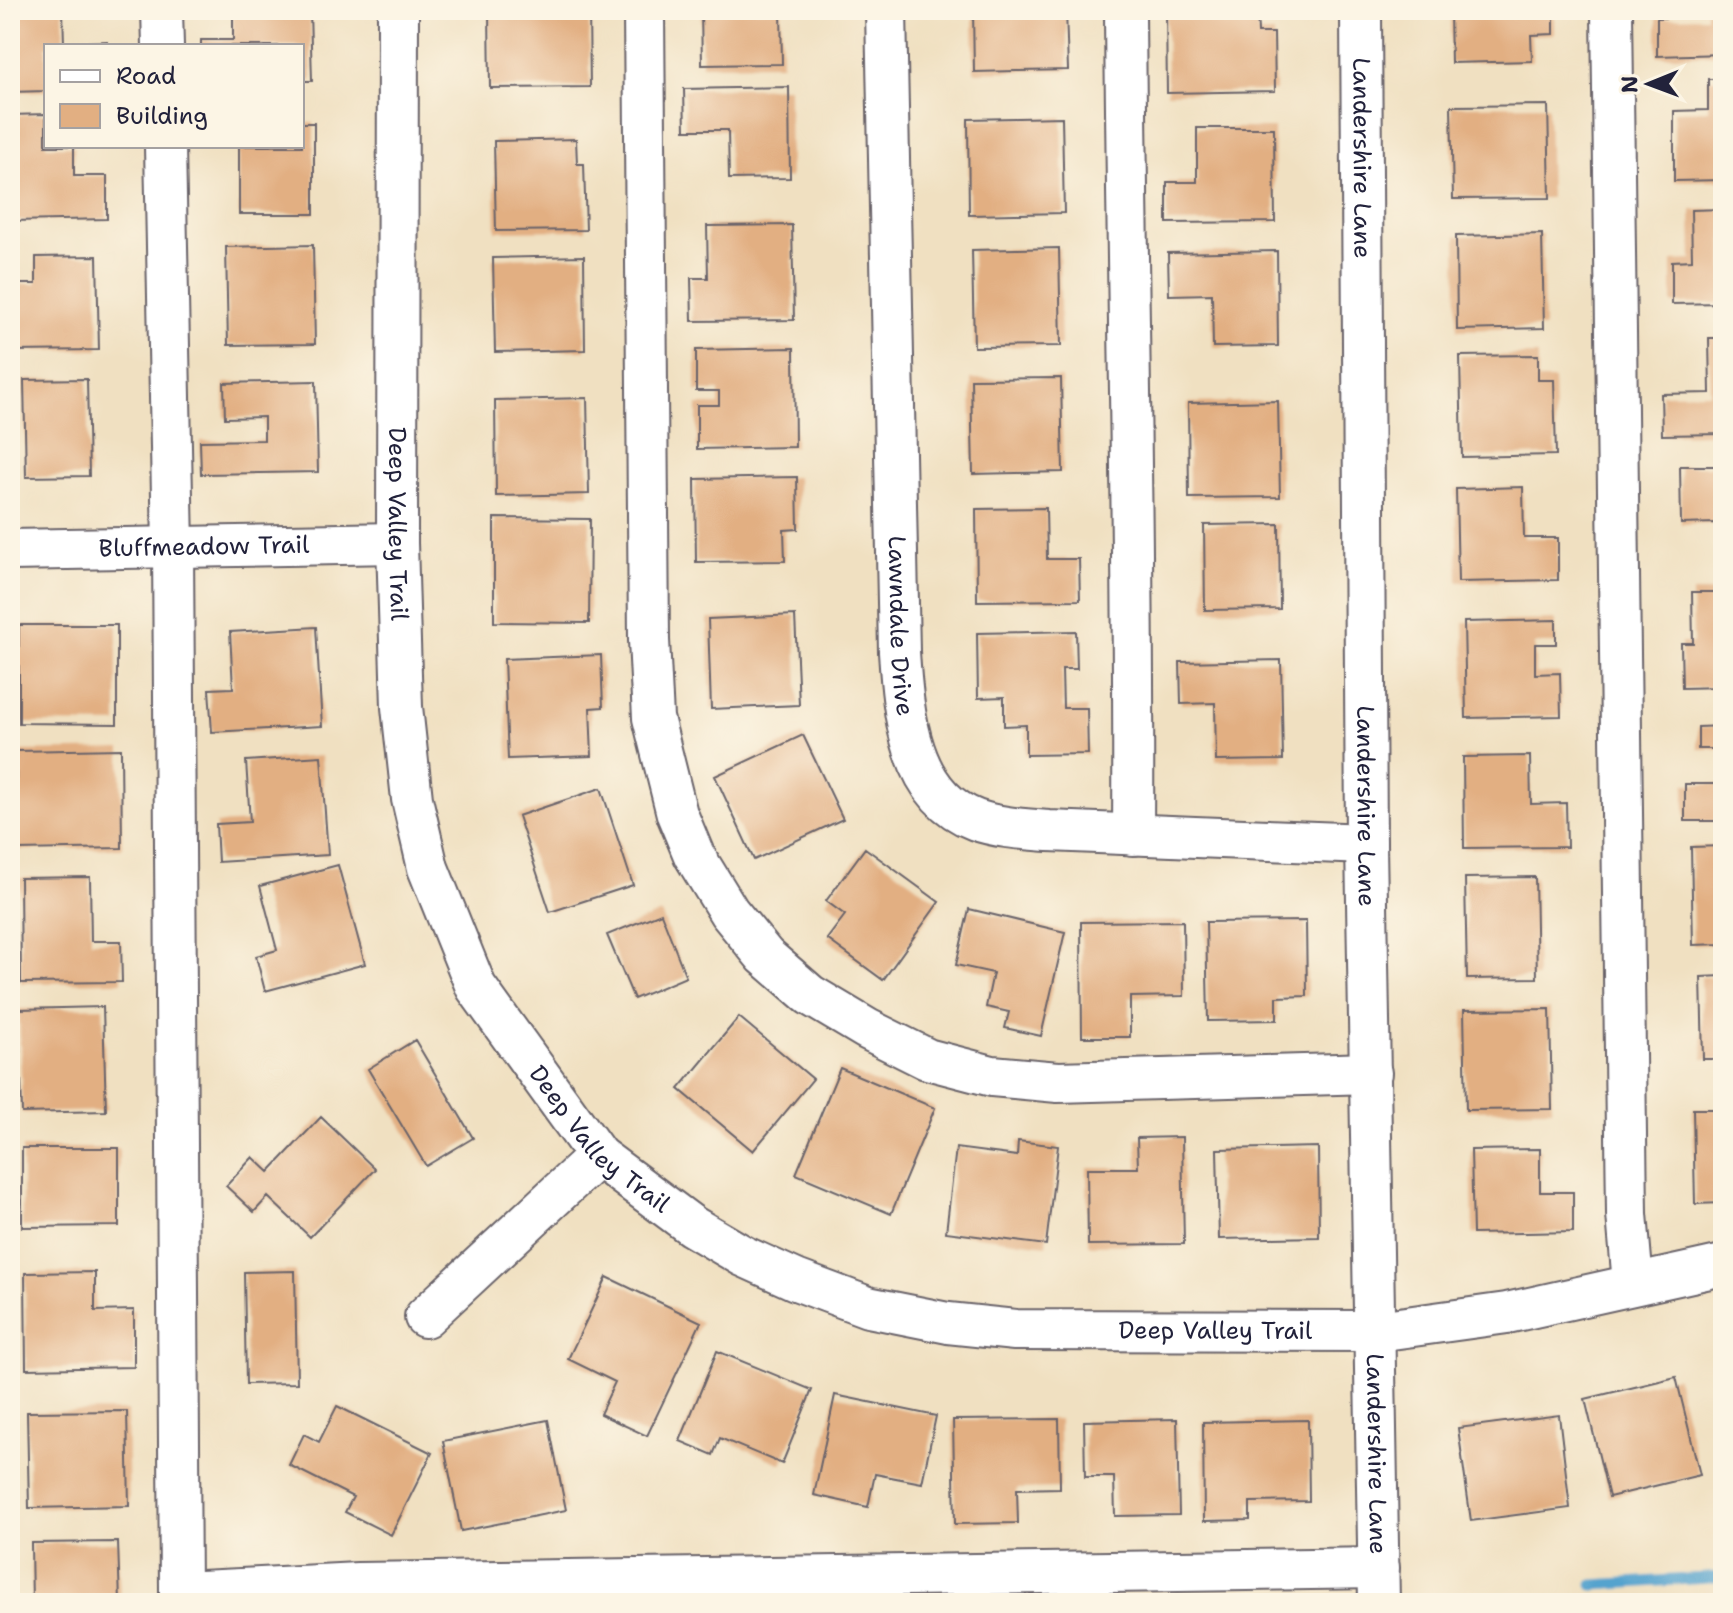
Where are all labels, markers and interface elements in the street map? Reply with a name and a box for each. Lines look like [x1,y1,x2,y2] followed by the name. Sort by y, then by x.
[44,44,304,148] legend
[1609,44,1689,124] north arrow
[1345,57,1378,259] street label: Landershire Lane
[116,60,176,92] text: Road
[1615,75,1644,93] text: N
[116,100,208,132] text: Building
[381,427,415,622] street label: Deep Valley Trail
[98,529,310,564] street label: Bluffmeadow Trail
[881,535,922,718] street label: Lawndale Drive
[1349,705,1383,907] street label: Landershire Lane
[522,1059,677,1220] street label: Deep Valley Trail
[1118,1314,1313,1347] street label: Deep Valley Trail
[1359,1353,1394,1555] street label: Landershire Lane

